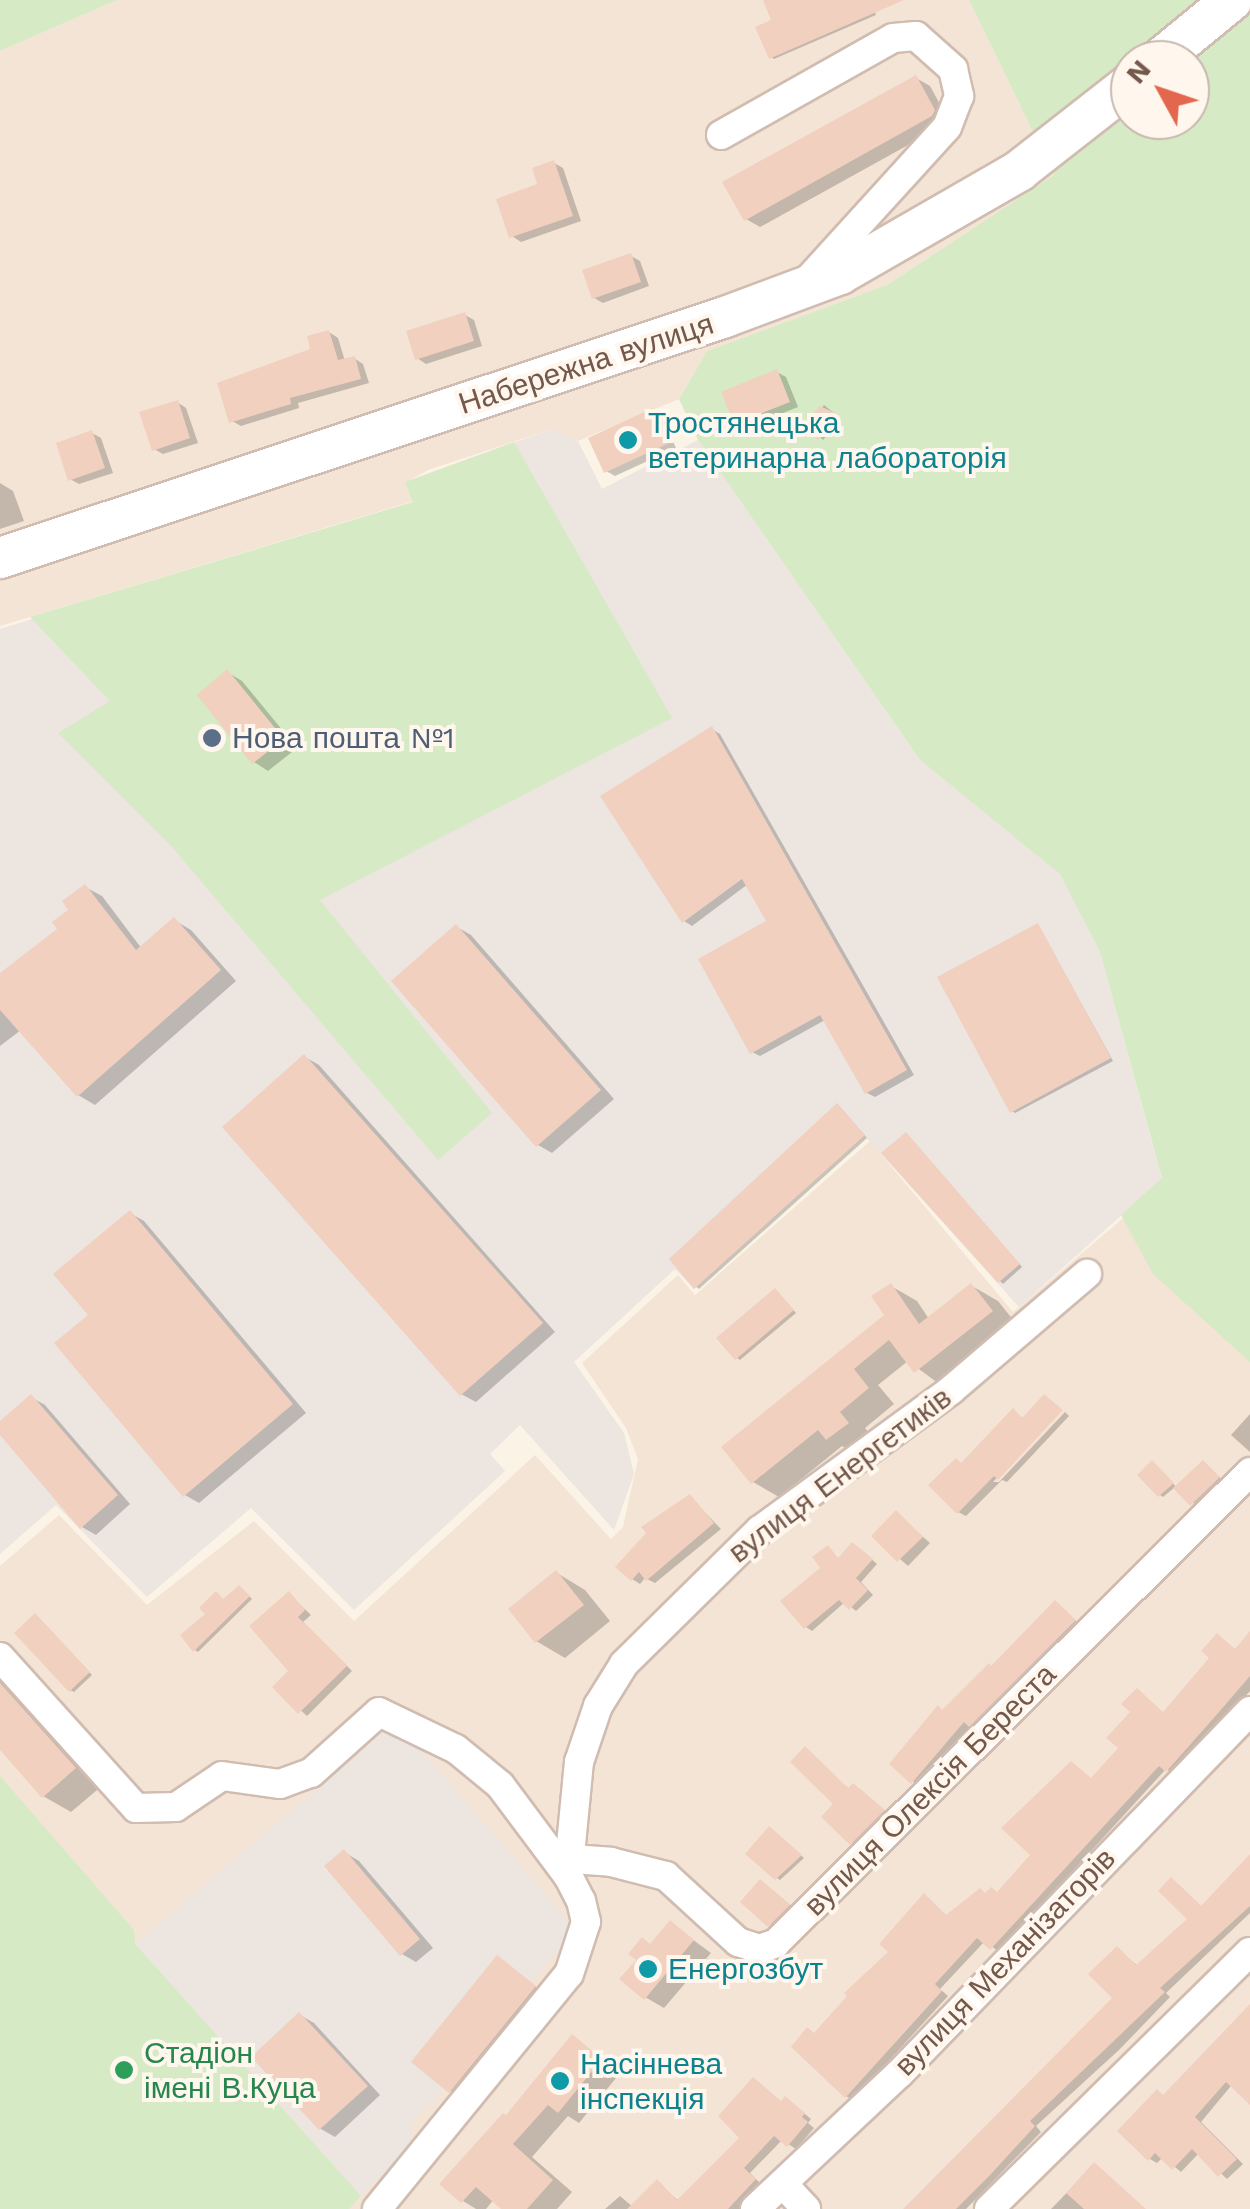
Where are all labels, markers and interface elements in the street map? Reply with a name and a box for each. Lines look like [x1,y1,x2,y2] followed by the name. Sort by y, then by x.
[1110,40,1210,140] north arrow
[1119,53,1157,90] text: N
[454,306,718,422] street label: Набережна вулиця
[648,405,1007,476] place label: Тростянецька ветеринарна лабораторія
[617,429,639,451] marker: Тростянецька ветеринарна лабораторія
[232,720,455,756] place label: Нова пошта №1
[201,727,223,749] marker: Нова пошта №1
[721,1379,959,1571] street label: вулиця Енергетиків
[797,1657,1063,1923] street label: вулиця Олексія Береста
[887,1841,1123,2083] street label: вулиця Механізаторів
[668,1951,823,1987] place label: Енергозбут
[637,1958,659,1980] marker: Енергозбут
[144,2035,316,2106] place label: Стадіон імені В.Куца
[580,2046,722,2116] place label: Насіннева інспекція
[113,2059,135,2081] marker: Стадіон імені В.Куца
[549,2070,571,2092] marker: Насіннева інспекція

